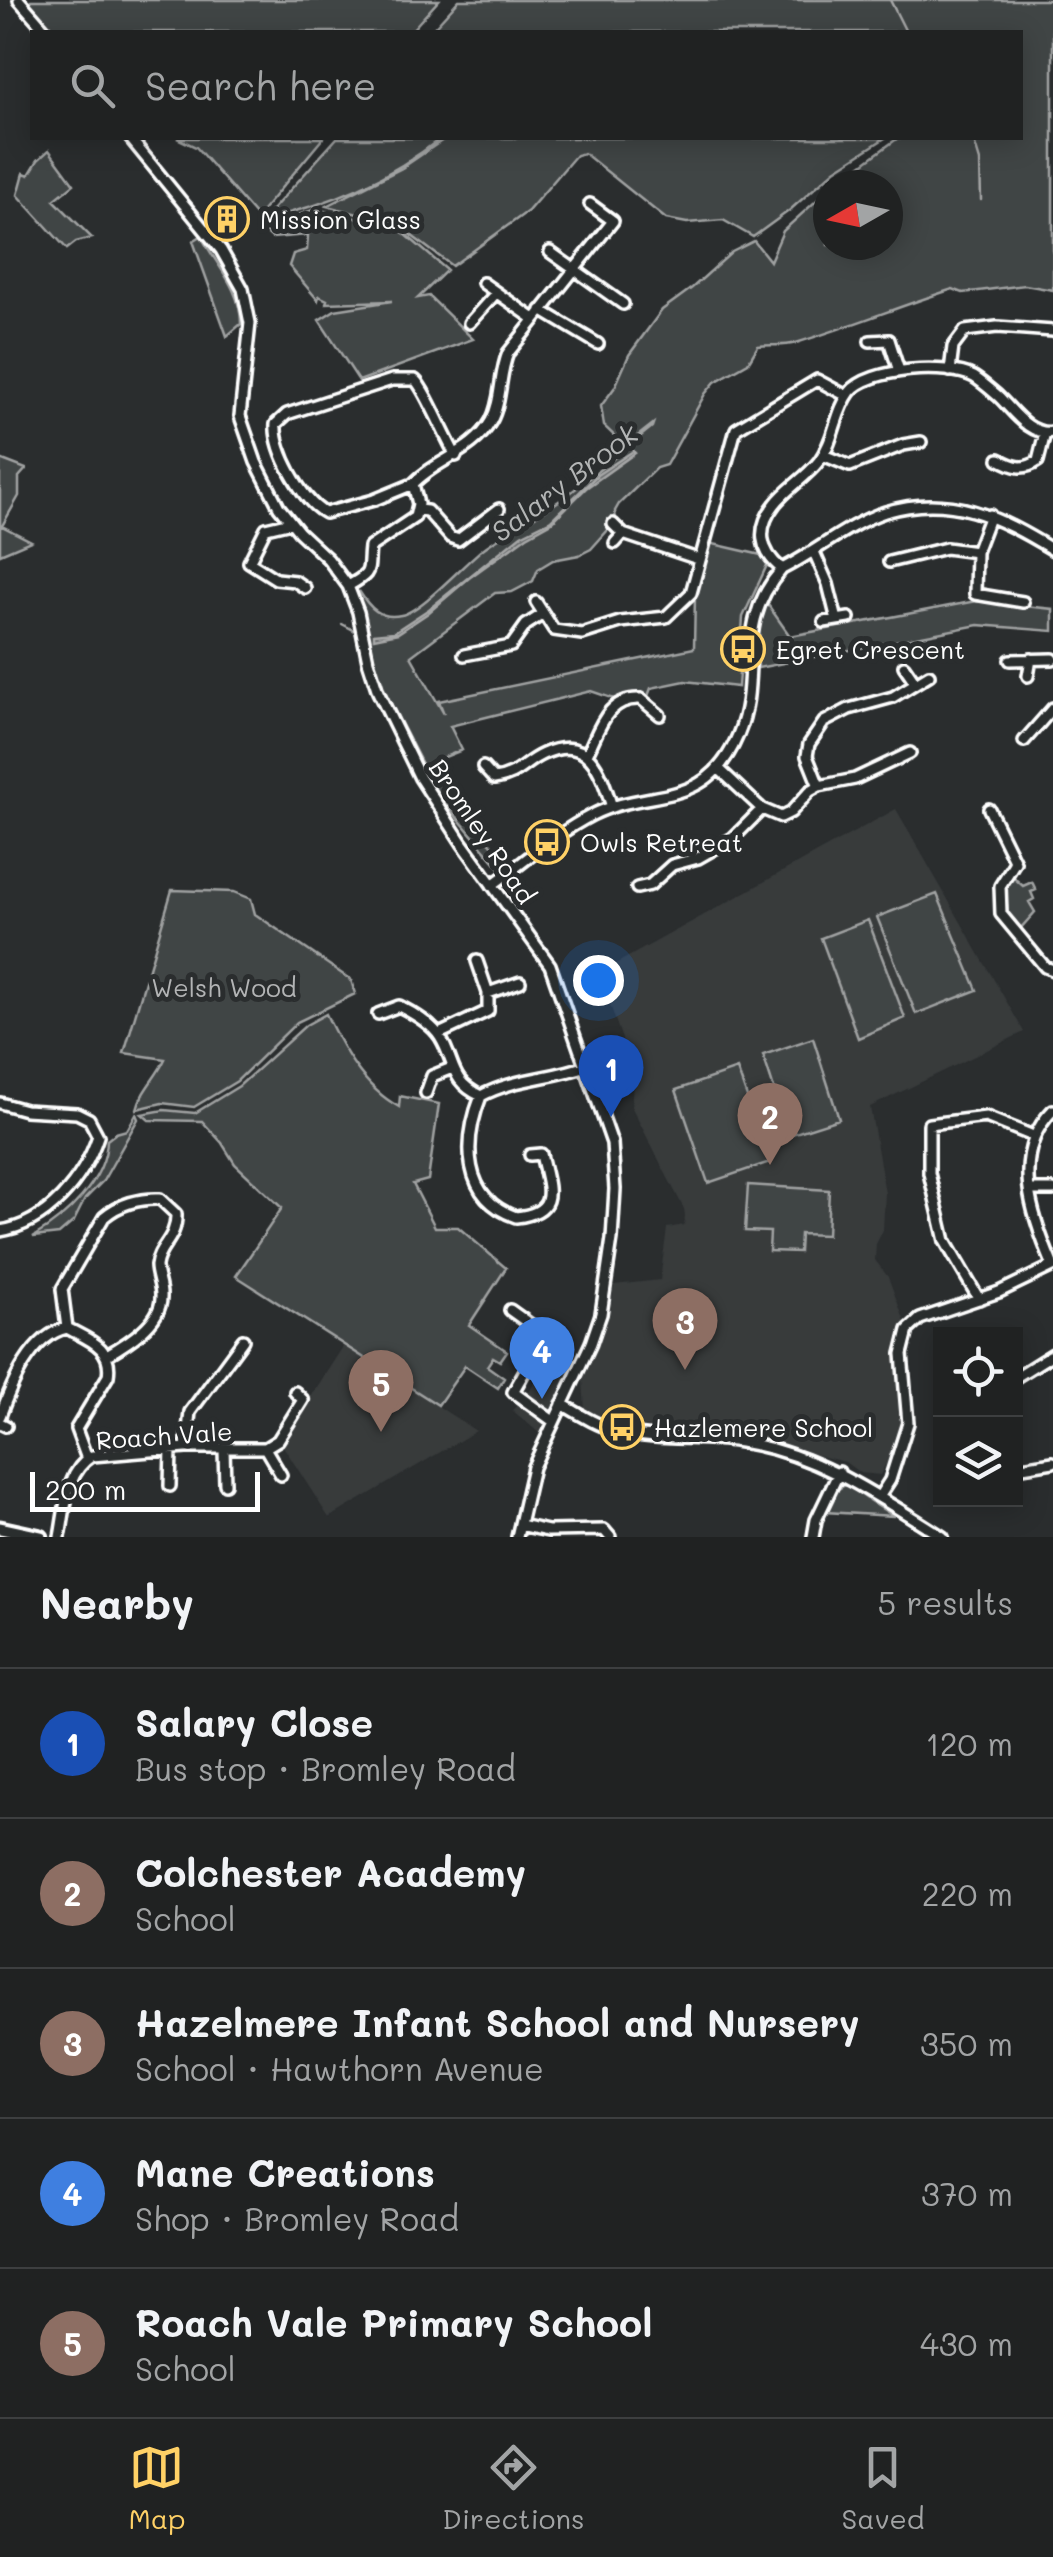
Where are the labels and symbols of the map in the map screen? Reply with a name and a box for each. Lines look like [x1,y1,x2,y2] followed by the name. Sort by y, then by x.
[813,170,903,260] north arrow
[204,196,250,242] building icon: Mission Glass
[260,203,421,235] place label: Mission Glass
[483,414,646,549] water label: Salary Brook
[720,626,766,672] bus stop icon: Egret Crescent
[776,633,965,665] place label: Egret Crescent
[422,752,543,910] street label: Bromley Road
[524,819,570,865] bus stop icon: Owls Retreat
[580,826,743,858] place label: Owls Retreat
[573,955,624,1006] your location
[151,971,297,1003] park label: Welsh Wood
[578,1034,644,1117] pin: 1
[738,1082,802,1165] pin: 2
[652,1288,718,1370] pin: 3
[510,1316,574,1399] pin: 4
[348,1350,414,1432] pin: 5
[599,1404,645,1450] bus stop icon: Hazlemere School
[654,1411,873,1443] place label: Hazlemere School
[95,1414,233,1456] street label: Roach Vale
[30,1467,260,1512] scale bar

